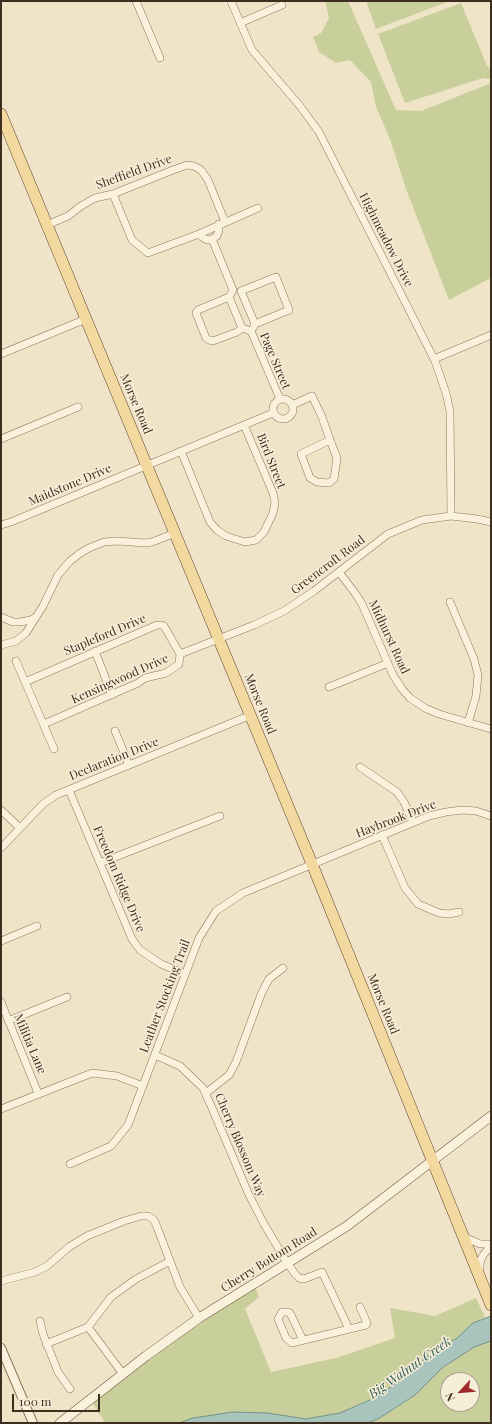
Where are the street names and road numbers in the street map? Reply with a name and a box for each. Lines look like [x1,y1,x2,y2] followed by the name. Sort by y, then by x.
[94,152,174,192] street label: Sheffield Drive
[356,191,416,289] street label: Highmeadow Drive
[257,330,293,392] street label: Page Street
[117,372,155,436] street label: Morse Road
[253,431,289,491] street label: Bird Street
[26,461,114,509] street label: Maidstone Drive
[288,533,368,597] street label: Greencroft Road
[366,598,412,676] street label: Midhurst Road
[62,611,148,659] street label: Stapleford Drive
[69,651,171,707] street label: Kensingwood Drive
[241,672,279,736] street label: Morse Road
[67,735,161,783] street label: Declaration Drive
[354,797,438,841] street label: Haybrook Drive
[90,824,148,934] street label: Freedom Ridge Drive
[137,937,193,1055] street label: Leather Stocking Trail
[364,972,402,1036] street label: Morse Road
[11,1012,49,1076] street label: Militia Lane
[212,1091,268,1199] street label: Cherry Blossom Way
[218,1225,320,1295] street label: Cherry Bottom Road

